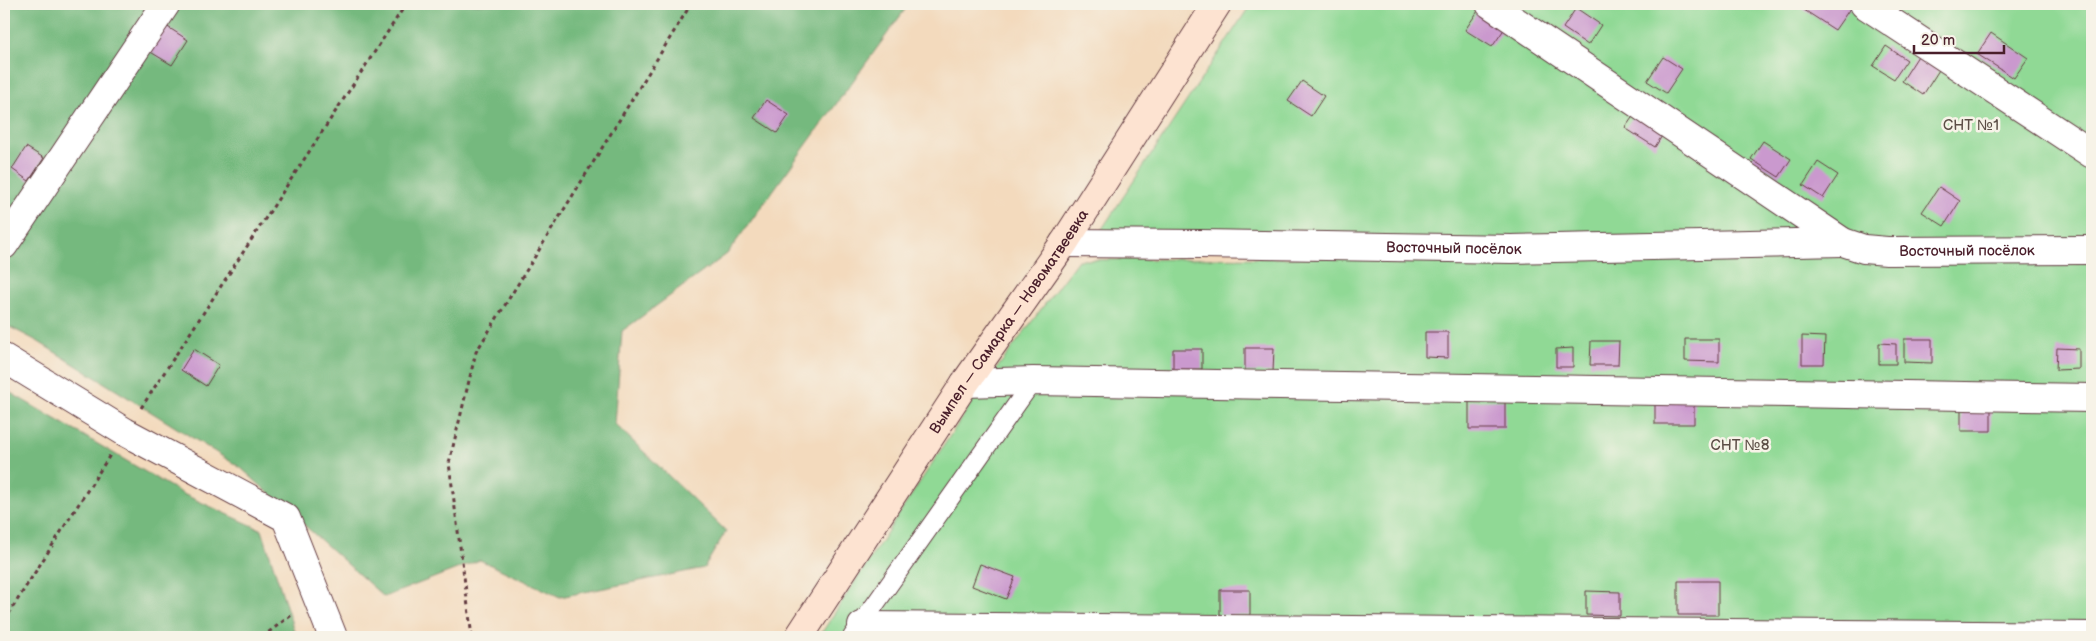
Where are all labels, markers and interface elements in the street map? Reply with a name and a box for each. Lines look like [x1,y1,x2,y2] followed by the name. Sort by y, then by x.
[1914,22,2004,54] scale bar
[1921,31,1955,50] text: 20 m
[1943,116,1999,135] park label: СНТ №1
[925,206,1093,437] street label: Вымпел — Самарка — Новоматвеевка
[1386,238,1522,259] street label: Восточный посёлок
[1899,241,2035,261] street label: Восточный посёлок
[1711,436,1770,455] park label: СНТ №8

